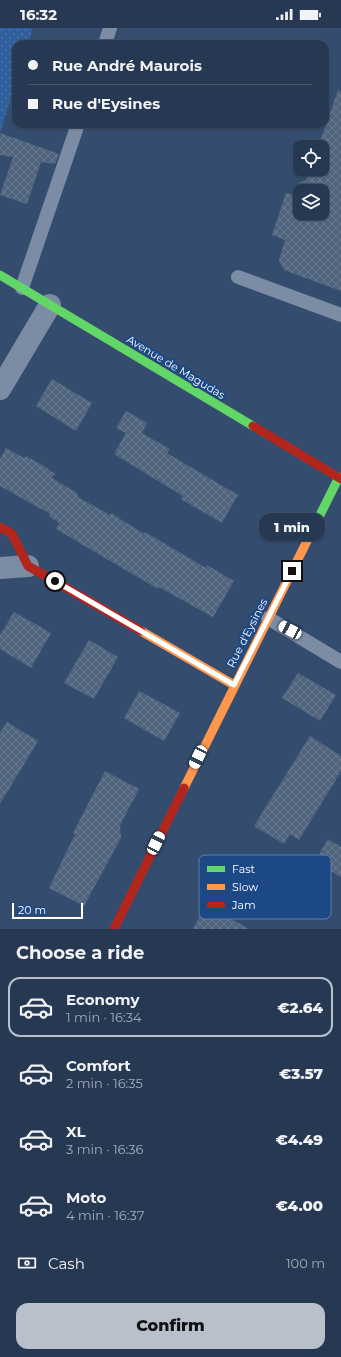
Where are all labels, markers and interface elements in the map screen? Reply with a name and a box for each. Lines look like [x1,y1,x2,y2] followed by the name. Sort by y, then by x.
[20,5,57,24] text: 16:32
[52,56,202,75] text: Rue André Maurois
[52,94,160,113] text: Rue d'Eysines
[293,140,329,220] map controls
[293,140,329,176] button: locate
[293,184,329,220] button: layers
[124,332,228,402] street label: Avenue de Magudas
[259,513,325,541] callout: 1 min
[274,519,310,535] text: 1 min
[283,562,301,580] route end
[46,572,64,590] route start
[224,596,271,670] street label: Rue d'Eysines
[277,619,303,641] car
[187,744,209,770] car
[145,830,167,856] car
[199,855,331,919] legend
[232,862,256,876] text: Fast
[232,880,258,894] text: Slow
[231,898,256,912] text: Jam
[12,901,83,920] scale bar
[18,903,46,917] text: 20 m
[16,942,144,964] text: Choose a ride
[18,989,54,1025] icon: car
[66,990,139,1009] text: Economy
[277,998,323,1017] text: €2.64
[66,1009,142,1025] text: 1 min · 16:34
[18,1055,54,1091] icon: car
[66,1056,131,1075] text: Comfort
[279,1064,323,1083] text: €3.57
[66,1075,143,1091] text: 2 min · 16:35
[18,1121,54,1157] icon: car
[66,1122,85,1141] text: XL
[275,1130,323,1149] text: €4.49
[66,1141,144,1157] text: 3 min · 16:36
[18,1187,54,1223] icon: car
[66,1188,106,1207] text: Moto
[275,1196,323,1215] text: €4.00
[66,1207,144,1223] text: 4 min · 16:37
[16,1252,38,1274] icon: cash
[48,1254,85,1273] text: Cash
[286,1255,325,1271] text: 100 m
[16,1303,325,1349] button: Confirm

